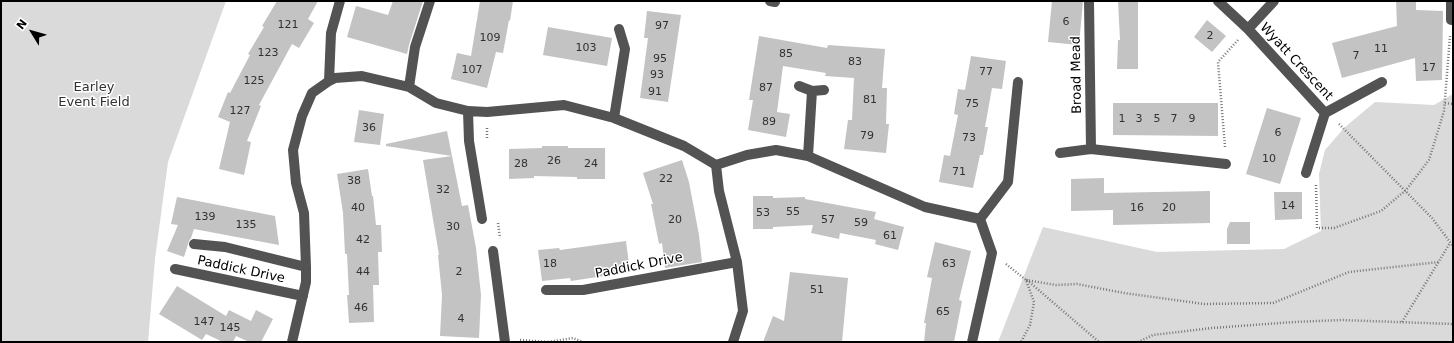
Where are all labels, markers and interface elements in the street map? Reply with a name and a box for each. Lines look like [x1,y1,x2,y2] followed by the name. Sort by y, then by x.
[12,12,52,52] north arrow
[1063,15,1069,29] house number: 6
[14,17,30,32] text: N
[278,18,298,32] house number: 121
[655,19,669,33] house number: 97
[1256,20,1336,104] street label: Wyatt Crescent
[1207,29,1213,43] house number: 2
[480,31,500,45] house number: 109
[1069,36,1085,114] street label: Broad Mead
[576,41,596,55] house number: 103
[1374,42,1388,56] house number: 11
[258,46,278,60] house number: 123
[779,47,793,61] house number: 85
[1353,49,1359,63] house number: 7
[653,52,667,66] house number: 95
[848,55,862,69] house number: 83
[1422,61,1436,75] house number: 17
[462,63,482,77] house number: 107
[979,65,993,79] house number: 77
[650,68,664,82] house number: 93
[244,74,264,88] house number: 125
[58,80,130,111] park label: Earley Event Field
[759,81,773,95] house number: 87
[648,85,662,99] house number: 91
[863,93,877,107] house number: 81
[965,97,979,111] house number: 75
[230,104,250,118] house number: 127
[1119,112,1125,126] house number: 1
[1136,112,1142,126] house number: 3
[1154,112,1160,126] house number: 5
[1171,112,1177,126] house number: 7
[1189,112,1195,126] house number: 9
[762,115,776,129] house number: 89
[362,121,376,135] house number: 36
[1275,126,1281,140] house number: 6
[860,129,874,143] house number: 79
[962,131,976,145] house number: 73
[1262,152,1276,166] house number: 10
[547,154,561,168] house number: 26
[514,157,528,171] house number: 28
[584,157,598,171] house number: 24
[952,165,966,179] house number: 71
[659,172,673,186] house number: 22
[347,174,361,188] house number: 38
[436,183,450,197] house number: 32
[1281,199,1295,213] house number: 14
[351,201,365,215] house number: 40
[1130,201,1144,215] house number: 16
[1162,201,1176,215] house number: 20
[786,205,800,219] house number: 55
[756,206,770,220] house number: 53
[195,210,215,224] house number: 139
[668,213,682,227] house number: 20
[821,213,835,227] house number: 57
[854,216,868,230] house number: 59
[236,218,256,232] house number: 135
[446,220,460,234] house number: 30
[883,229,897,243] house number: 61
[356,233,370,247] house number: 42
[594,250,684,282] street label: Paddick Drive
[196,253,286,287] street label: Paddick Drive
[543,257,557,271] house number: 18
[942,257,956,271] house number: 63
[356,265,370,279] house number: 44
[456,265,462,279] house number: 2
[810,283,824,297] house number: 51
[354,301,368,315] house number: 46
[936,305,950,319] house number: 65
[458,312,464,326] house number: 4
[194,315,214,329] house number: 147
[220,321,240,335] house number: 145

